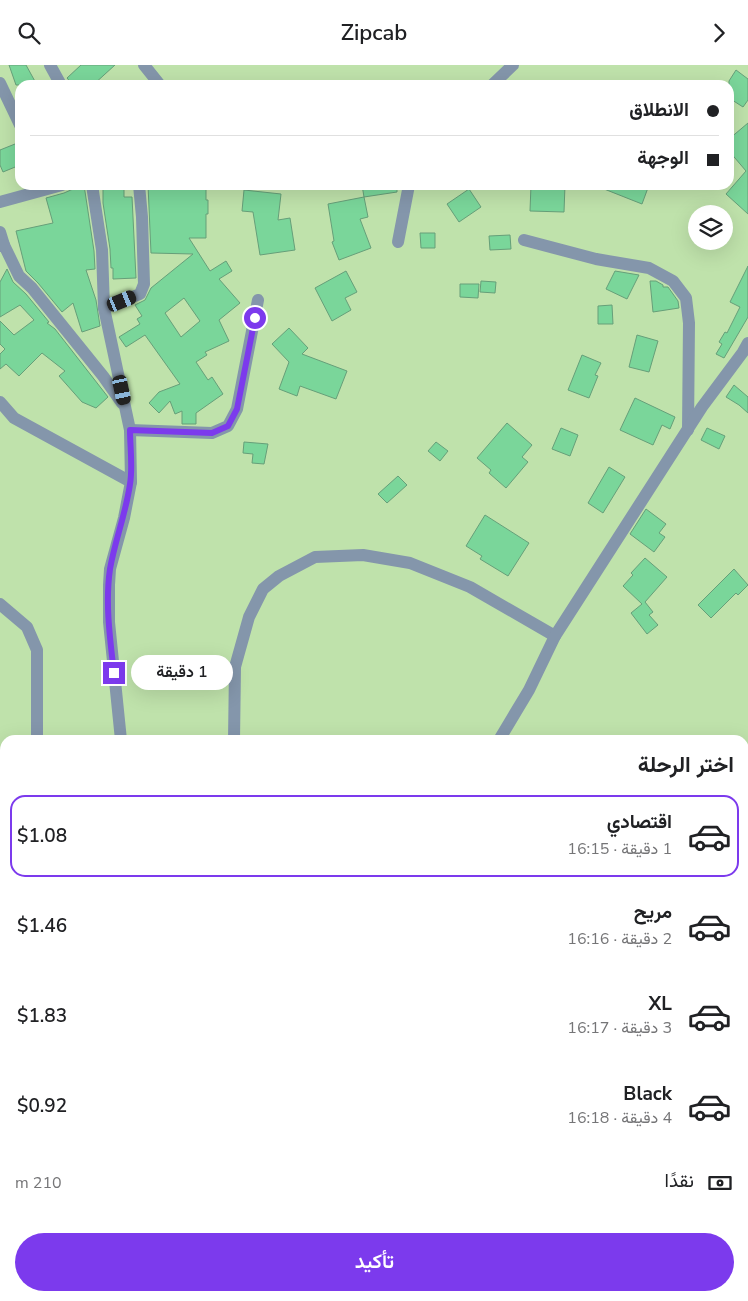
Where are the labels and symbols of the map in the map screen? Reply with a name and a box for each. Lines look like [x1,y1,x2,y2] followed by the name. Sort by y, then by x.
[105,288,138,314] car
[244,307,266,329] route start
[111,374,132,406] car
[132,655,234,691] callout: 1 دقيقة
[103,662,125,684] route end

